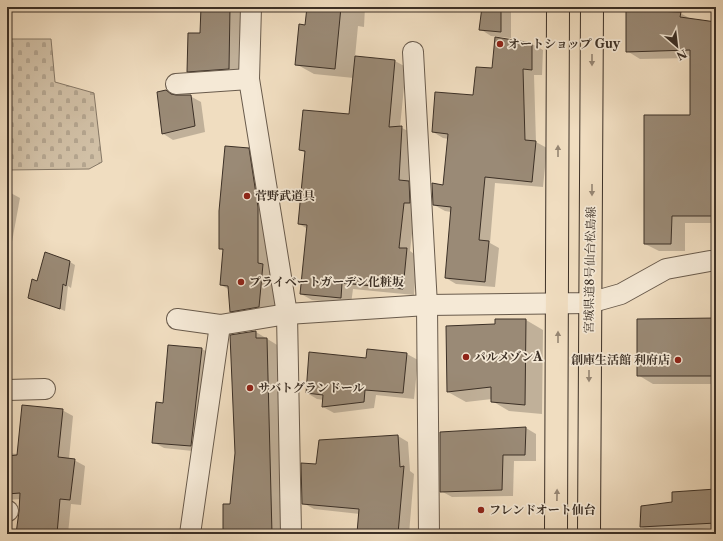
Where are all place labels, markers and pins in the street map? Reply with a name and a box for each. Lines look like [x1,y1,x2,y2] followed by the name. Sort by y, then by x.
[508,36,621,51] place label: オートショップ Guy
[495,39,505,49] marker: オートショップ Guy
[255,188,315,203] place label: 菅野武道具
[242,191,252,201] marker: 菅野武道具
[249,274,404,289] place label: プライベートガーデン化粧坂
[236,277,246,287] marker: プライベートガーデン化粧坂
[474,349,543,364] place label: パルメゾンA
[461,352,471,362] marker: パルメゾンA
[571,352,670,367] place label: 創庫生活館 利府店
[673,355,683,365] marker: 創庫生活館 利府店
[258,380,365,395] place label: サバトグランドール
[245,383,255,393] marker: サバトグランドール
[489,502,596,517] place label: フレンドオート仙台
[476,505,486,515] marker: フレンドオート仙台

